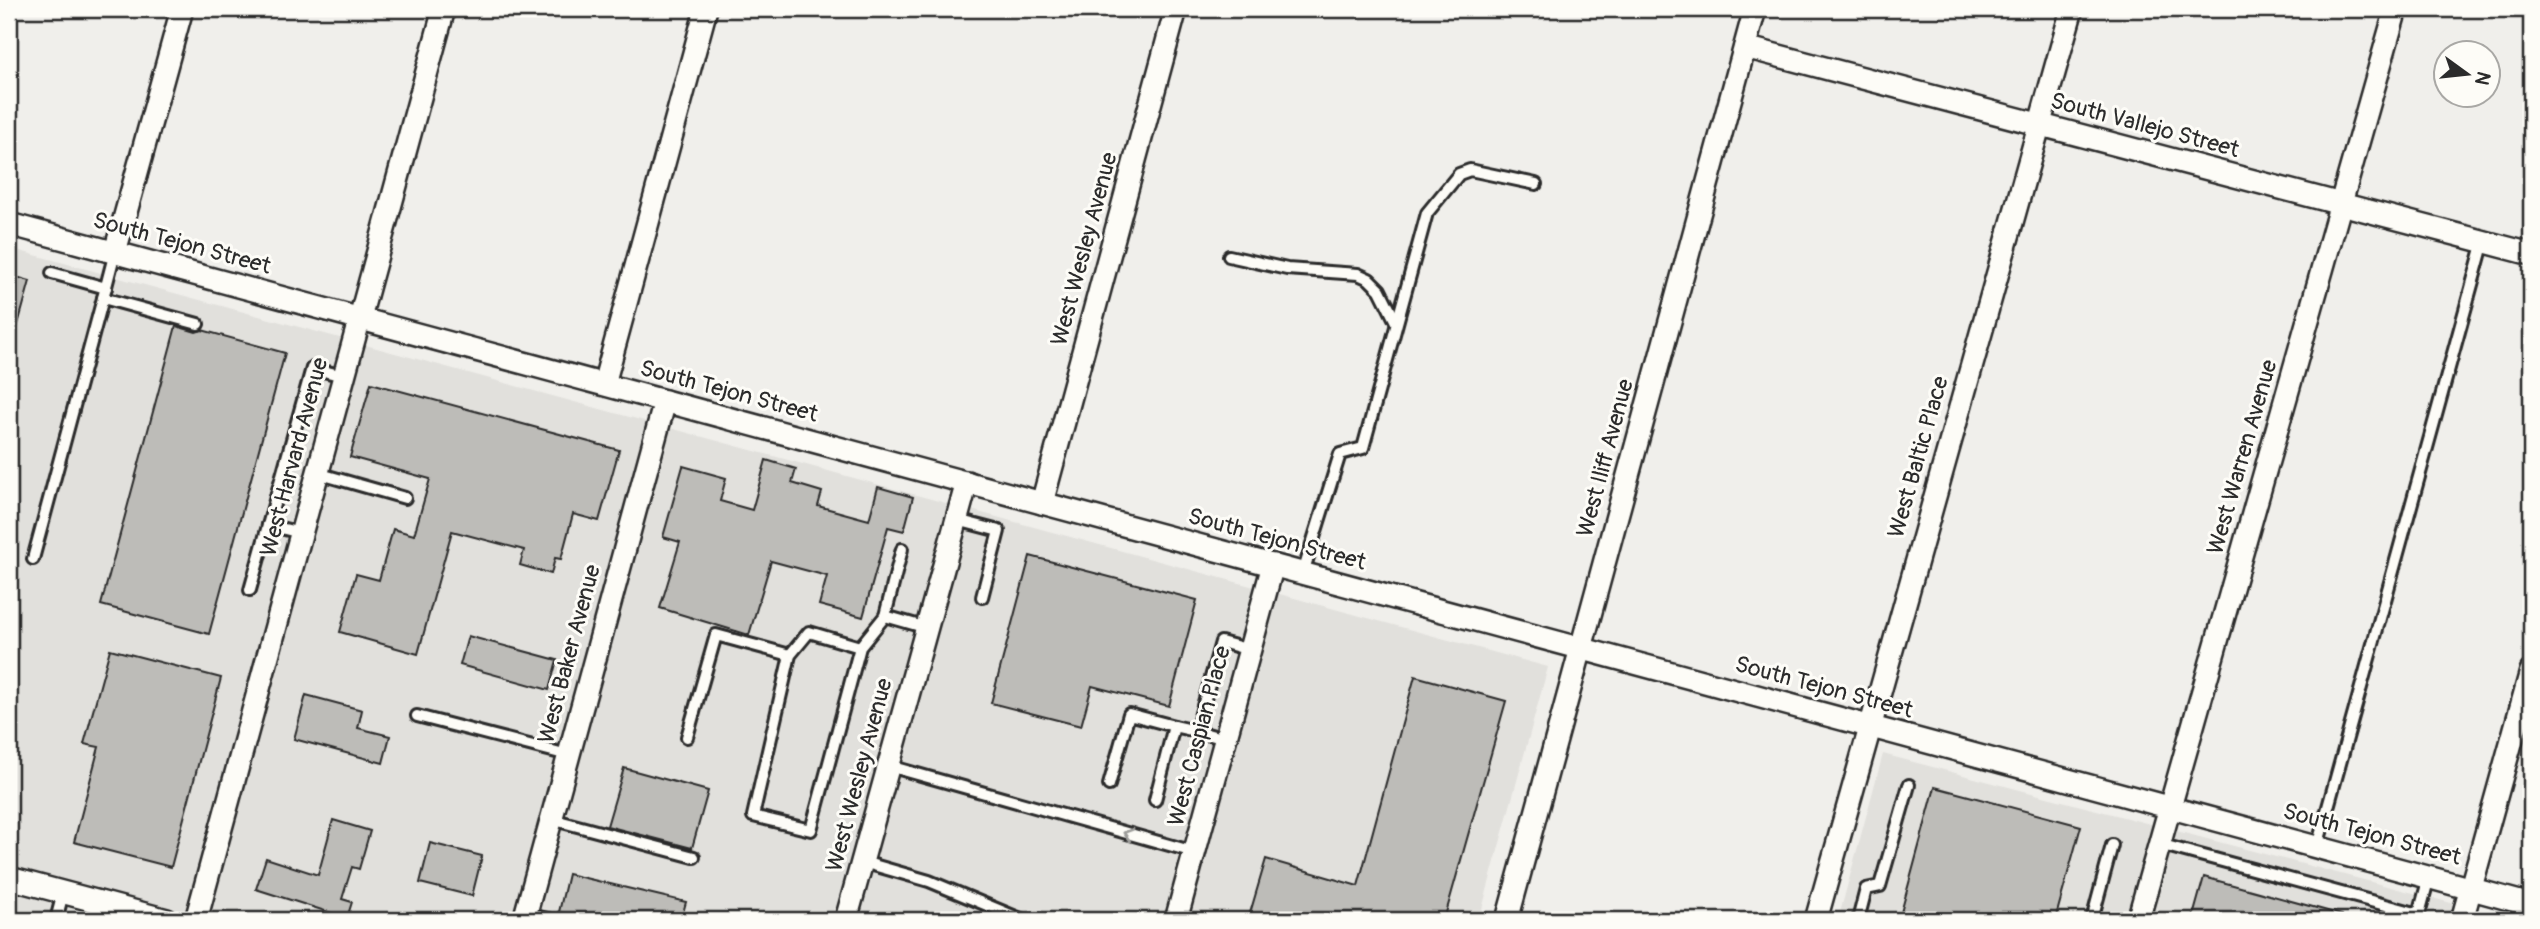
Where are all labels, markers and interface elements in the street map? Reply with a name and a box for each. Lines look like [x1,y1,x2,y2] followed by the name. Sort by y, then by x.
[2432,38,2502,108] north arrow
[2469,69,2496,88] text: N
[2047,86,2243,164] street label: South Vallejo Street
[1044,148,1124,349] street label: West Wesley Avenue
[90,205,275,281] street label: South Tejon Street
[637,353,822,429] street label: South Tejon Street
[253,354,335,560] street label: West Harvard Avenue
[2200,356,2284,558] street label: West Warren Avenue
[1881,372,1955,541] street label: West Baltic Place
[1570,375,1640,540] street label: West Iliff Avenue
[1185,501,1370,577] street label: South Tejon Street
[531,561,607,747] street label: West Baker Avenue
[1161,642,1237,829] street label: West Caspian Place
[1732,649,1917,725] street label: South Tejon Street
[819,674,899,875] street label: West Wesley Avenue
[2280,796,2465,872] street label: South Tejon Street
[1123,827,1135,842] one-way arrow

